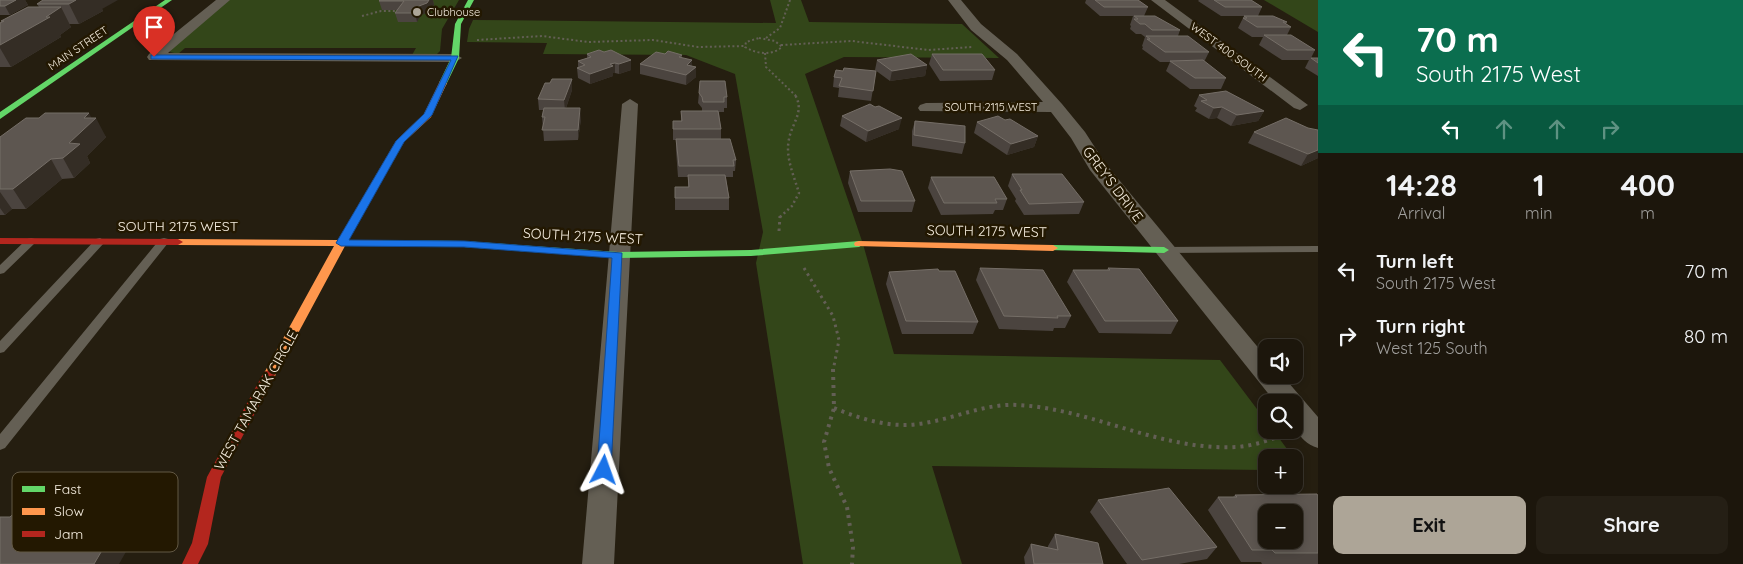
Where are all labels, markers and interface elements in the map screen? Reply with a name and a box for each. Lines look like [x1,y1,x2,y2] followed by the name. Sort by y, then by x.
[427,5,480,19] place label: Clubhouse
[133,6,175,57] pin
[411,6,423,18] marker: Clubhouse
[140,13,168,41] icon: arrive
[1416,17,1499,61] text: 70 m
[1188,19,1270,85] street label: WEST 400 SOUTH
[1333,20,1398,85] icon: left
[45,23,111,73] street label: MAIN STREET
[1416,60,1581,88] text: South 2175 West
[945,100,1038,114] street label: SOUTH 2115 WEST
[1437,115,1465,143] icon: left
[1490,115,1518,143] icon: ahead
[1543,115,1571,143] icon: ahead
[1596,115,1624,143] icon: right
[1079,143,1147,225] street label: GREY'S DRIVE
[1386,166,1457,204] text: 14:28
[1533,166,1545,204] text: 1
[1620,166,1675,204] text: 400
[1398,203,1446,223] text: Arrival
[1525,203,1552,223] text: min
[1640,203,1655,223] text: m
[118,217,238,235] street label: SOUTH 2175 WEST
[927,221,1047,241] street label: SOUTH 2175 WEST
[522,224,644,248] street label: SOUTH 2175 WEST
[1376,249,1454,273] text: Turn left
[1333,257,1361,285] icon: left
[1684,259,1728,283] text: 70 m
[1376,273,1496,293] text: South 2175 West
[1376,314,1465,338] text: Turn right
[1333,322,1361,350] icon: right
[1684,324,1728,348] text: 80 m
[210,327,302,473] street label: WEST TAMARAK CIRCLE
[1376,338,1488,358] text: West 125 South
[1258,339,1303,549] map controls
[1258,339,1303,384] button: sound
[1258,394,1303,439] button: search
[577,443,629,495] position arrow
[1258,449,1303,494] button: +
[12,472,178,552] legend
[54,480,82,498] text: Fast
[1333,496,1526,554] button: Exit
[1536,496,1728,554] button: Share
[54,502,84,520] text: Slow
[1258,504,1303,549] button: −
[54,525,83,543] text: Jam

